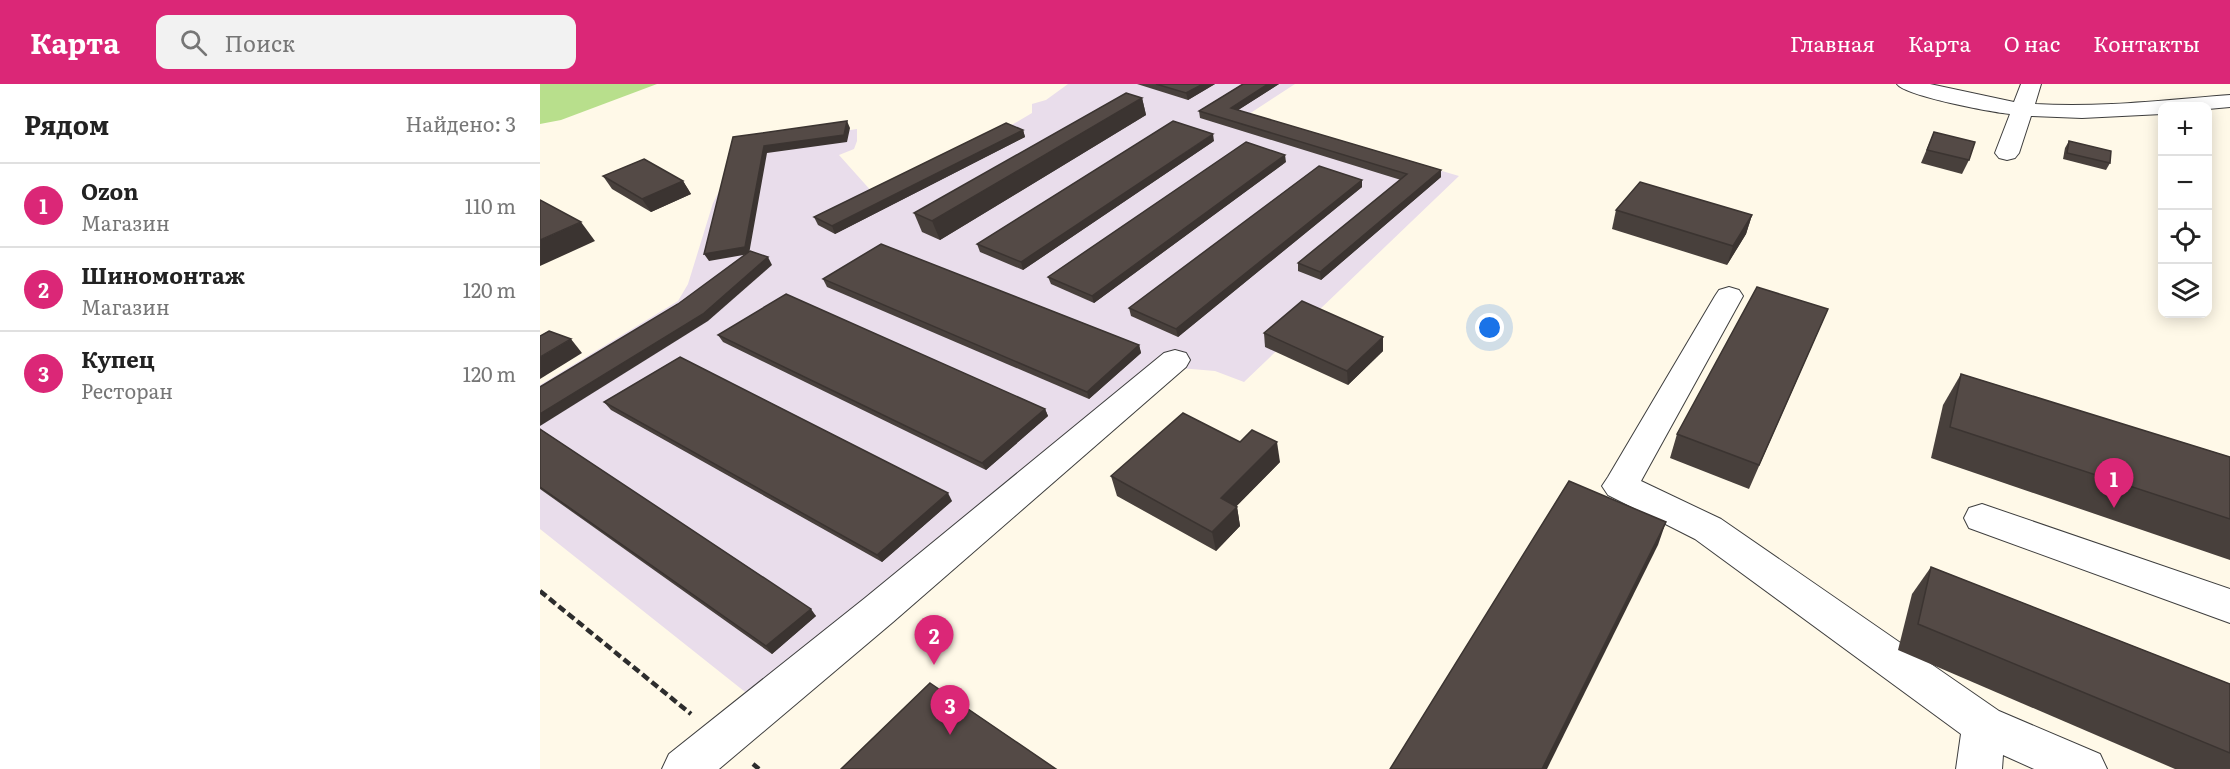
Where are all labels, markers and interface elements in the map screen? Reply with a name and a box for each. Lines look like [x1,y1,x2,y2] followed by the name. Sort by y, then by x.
[156,15,576,69] search box
[30,21,120,63] text: Карта
[177,26,210,59] icon: search
[225,26,295,59] text: Поиск
[1790,27,1875,58] text: Главная
[1908,27,1971,58] text: Карта
[2004,27,2060,58] text: О нас
[2093,27,2200,58] text: Контакты
[2158,102,2212,318] map controls
[2158,102,2212,156] button: +
[24,104,109,143] text: Рядом
[406,108,516,138] text: Найдено: 3
[2158,156,2212,210] button: −
[81,174,138,207] text: Ozon
[39,190,48,220] text: 1
[465,190,516,220] text: 110 m
[81,207,170,237] text: Магазин
[2158,210,2212,264] button: locate
[81,258,245,291] text: Шиномонтаж
[2158,264,2212,318] button: layers
[38,274,49,304] text: 2
[463,274,516,304] text: 120 m
[81,291,170,321] text: Магазин
[1475,313,1504,342] your location
[81,342,154,375] text: Купец
[38,358,49,388] text: 3
[463,358,516,388] text: 120 m
[81,375,173,405] text: Ресторан
[2094,458,2134,508] pin: 1
[914,616,954,665] pin: 2
[930,686,970,735] pin: 3

